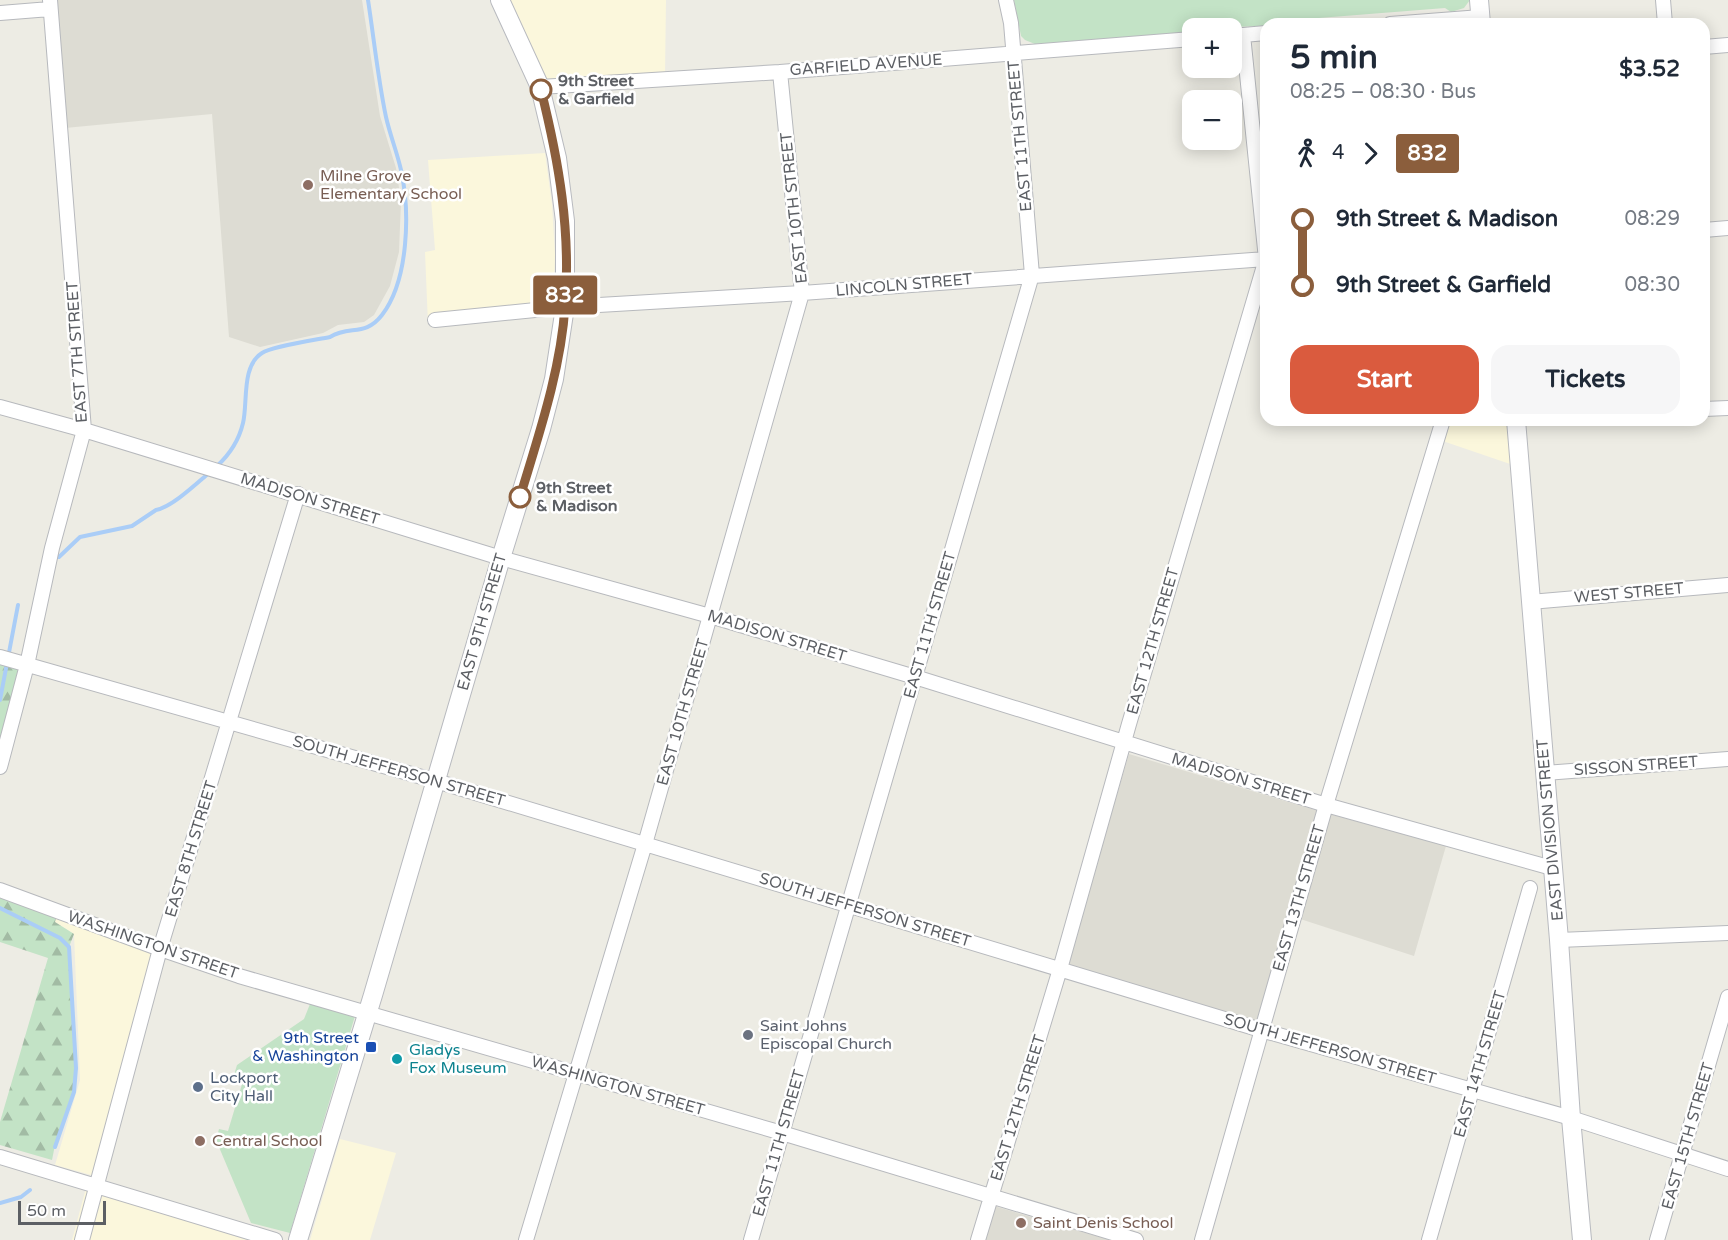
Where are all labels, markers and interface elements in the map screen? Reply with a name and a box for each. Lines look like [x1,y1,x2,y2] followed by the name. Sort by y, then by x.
[1182,18,1242,150] map controls
[1182,18,1242,78] button: +
[1290,38,1378,77] text: 5 min
[789,50,943,80] street label: GARFIELD AVENUE
[1619,56,1680,82] text: $3.52
[1003,59,1037,213] street label: EAST 11TH STREET
[558,71,635,109] place label: 9th Street & Garfield
[530,79,552,101] marker: 9th Street & Garfield
[1290,80,1476,104] text: 08:25 – 08:30 · Bus
[1182,90,1242,150] button: −
[776,131,812,285] street label: EAST 10TH STREET
[1290,137,1323,170] icon: walk
[1354,137,1387,170] icon: forward
[1332,141,1345,165] text: 4
[1408,141,1447,166] text: 832
[320,166,462,204] place label: Milne Grove Elementary School
[301,178,315,192] marker: Milne Grove Elementary School
[1336,206,1558,232] text: 9th Street & Madison
[1625,207,1680,231] text: 08:29
[835,269,973,301] street label: LINCOLN STREET
[1336,272,1551,298] text: 9th Street & Garfield
[1625,273,1680,297] text: 08:30
[530,276,600,314] line badge: 832
[62,280,92,423] street label: EAST 7TH STREET
[545,283,585,308] text: 832
[1290,345,1479,414] button: Start
[1491,345,1680,414] button: Tickets
[238,468,382,530] street label: MADISON STREET
[536,478,618,516] place label: 9th Street & Madison
[509,486,531,508] marker: 9th Street & Madison
[899,549,961,701] street label: EAST 11TH STREET
[453,551,511,693] street label: EAST 9TH STREET
[1122,565,1184,717] street label: EAST 12TH STREET
[1573,578,1685,608] street label: WEST STREET
[705,605,849,667] street label: MADISON STREET
[652,636,714,788] street label: EAST 10TH STREET
[290,731,508,811] street label: SOUTH JEFFERSON STREET
[1532,738,1568,922] street label: EAST DIVISION STREET
[1169,748,1313,810] street label: MADISON STREET
[1573,752,1699,780] street label: SISSON STREET
[161,778,221,920] street label: EAST 8TH STREET
[1268,822,1330,974] street label: EAST 13TH STREET
[757,868,973,952] street label: SOUTH JEFFERSON STREET
[65,906,241,984] street label: WASHINGTON STREET
[1449,988,1511,1140] street label: EAST 14TH STREET
[1221,1009,1439,1089] street label: SOUTH JEFFERSON STREET
[760,1016,892,1054] place label: Saint Johns Episcopal Church
[252,1028,359,1066] place label: 9th Street & Washington
[741,1028,755,1042] marker: Saint Johns Episcopal Church
[986,1032,1050,1184] street label: EAST 12TH STREET
[364,1040,378,1054] marker: 9th Street & Washington
[409,1040,507,1078] place label: Gladys Fox Museum
[390,1052,404,1066] marker: Gladys Fox Museum
[529,1052,707,1120] street label: WASHINGTON STREET
[1657,1060,1719,1212] street label: EAST 15TH STREET
[748,1067,810,1219] street label: EAST 11TH STREET
[210,1068,278,1106] place label: Lockport City Hall
[191,1080,205,1094] marker: Lockport City Hall
[212,1131,322,1151] place label: Central School
[193,1134,207,1148] marker: Central School
[18,1198,106,1226] scale bar
[27,1201,66,1221] text: 50 m
[1033,1213,1174,1233] place label: Saint Denis School
[1014,1216,1028,1230] marker: Saint Denis School

